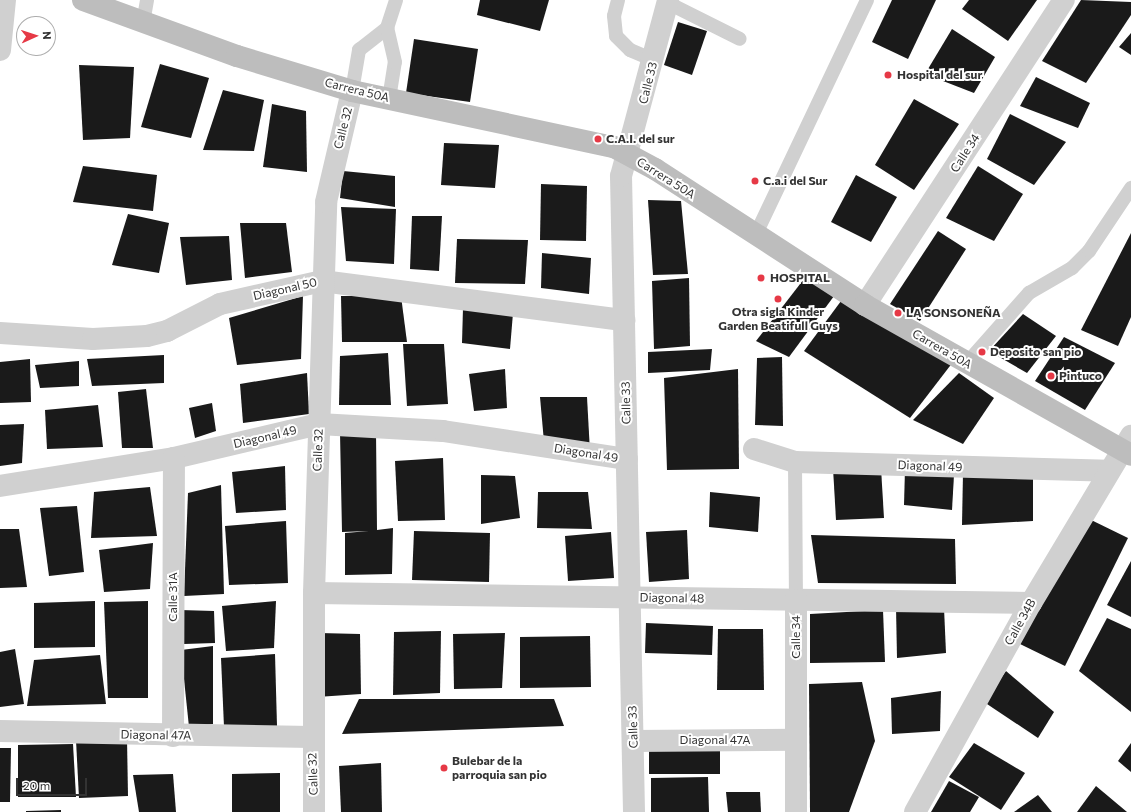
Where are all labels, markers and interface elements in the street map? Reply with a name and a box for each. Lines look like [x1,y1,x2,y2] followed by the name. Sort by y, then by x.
[16,16,56,56] north arrow
[41,31,54,40] text: N
[636,60,660,106] street label: Calle 33
[897,68,982,82] place label: Hospital del sur
[882,69,894,81] marker: Hospital del sur
[323,75,391,105] street label: Carrera 50A
[331,106,355,150] street label: Calle 32
[947,131,983,175] street label: Calle 34
[606,132,675,146] place label: C.A.I. del sur
[593,134,603,144] marker: C.A.I. del sur
[634,154,698,202] street label: Carrera 50A
[763,174,827,188] place label: C.a.i del Sur
[750,176,760,186] marker: C.a.i del Sur
[770,271,830,285] place label: HOSPITAL
[755,272,767,284] marker: HOSPITAL
[252,275,318,303] street label: Diagonal 50
[773,294,783,304] marker: Otra sigla Kinder Garden Beatifull Guys
[718,305,838,333] place label: Otra sigla Kinder Garden Beatifull Guys
[906,306,1001,320] place label: LA SONSONEÑA
[893,308,903,318] marker: LA SONSONEÑA
[910,326,974,372] street label: Carrera 50A
[990,345,1081,359] place label: Deposito san pio
[977,347,987,357] marker: Deposito san pio
[1059,369,1102,383] place label: Pintuco
[1046,371,1056,381] marker: Pintuco
[618,381,634,425] street label: Calle 33
[232,423,298,451] street label: Diagonal 49
[310,428,326,472] street label: Calle 32
[553,441,619,465] street label: Diagonal 49
[897,458,963,474] street label: Diagonal 49
[166,572,180,622] street label: Calle 31A
[640,590,704,606] street label: Diagonal 48
[1001,596,1039,648] street label: Calle 34B
[789,615,803,659] street label: Calle 34
[625,705,641,749] street label: Calle 33
[120,727,192,743] street label: Diagonal 47A
[680,733,750,747] street label: Diagonal 47A
[305,752,321,796] street label: Calle 32
[452,754,547,782] place label: Bulebar de la parroquia san pio
[439,763,449,773] marker: Bulebar de la parroquia san pio
[18,770,89,796] scale bar
[23,778,50,792] text: 20 m

